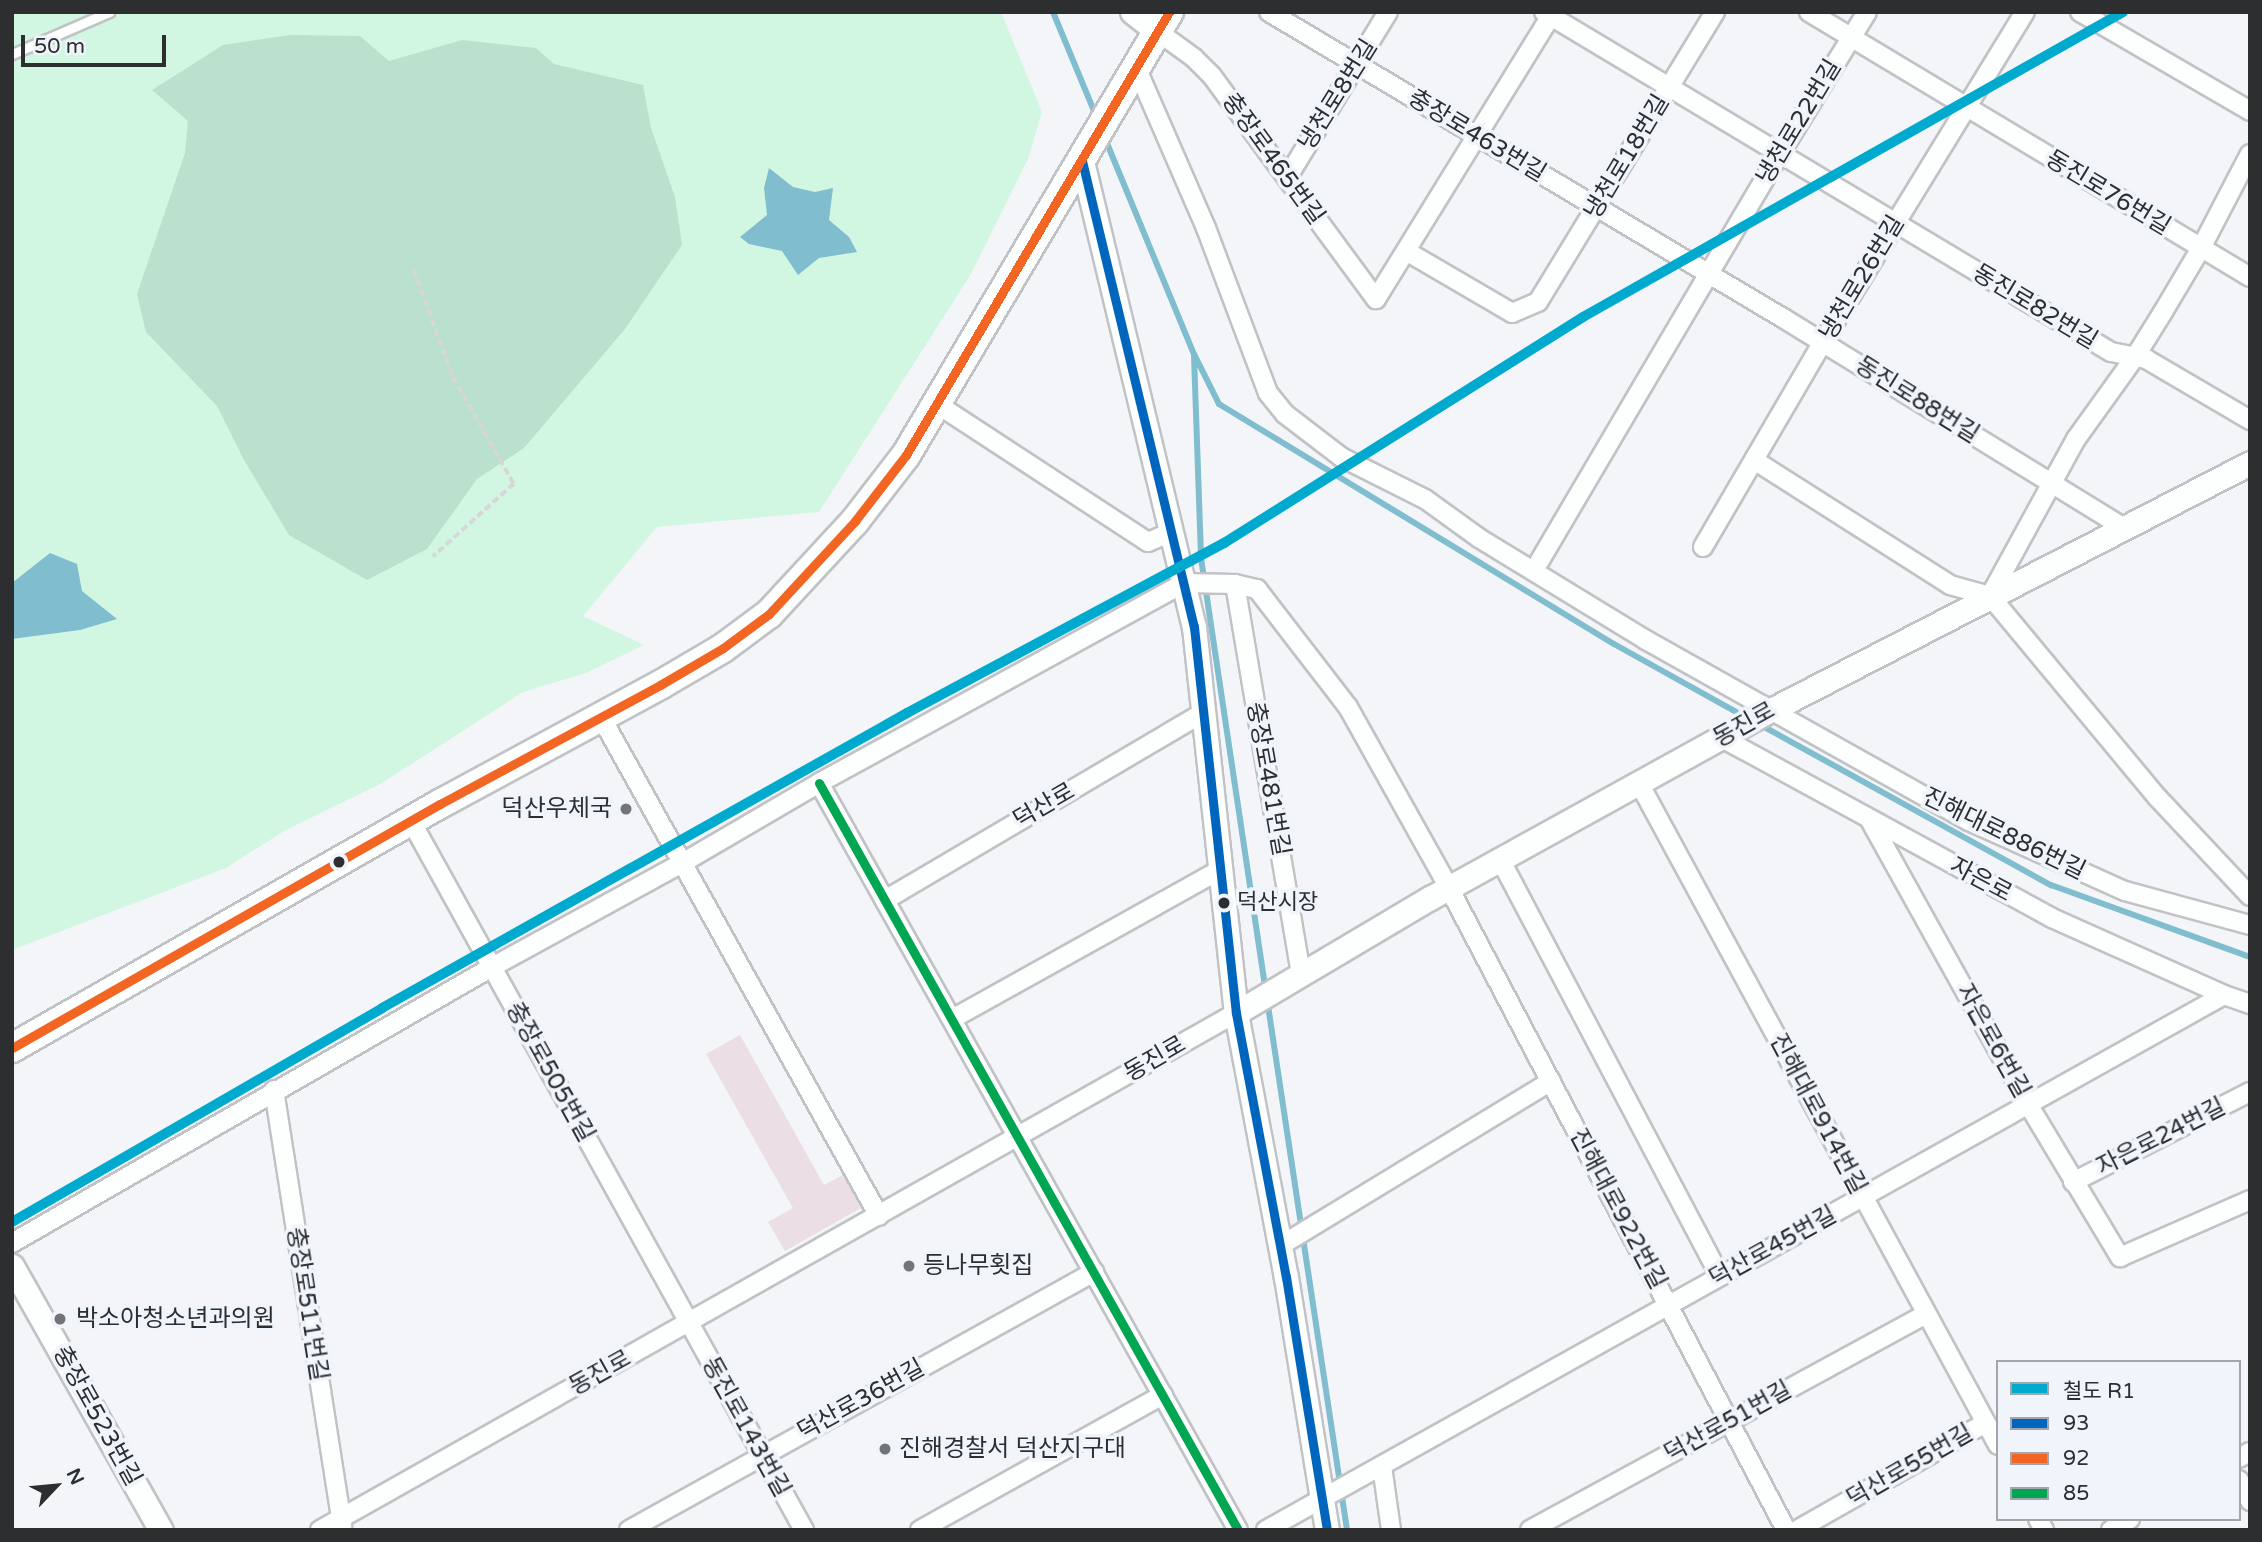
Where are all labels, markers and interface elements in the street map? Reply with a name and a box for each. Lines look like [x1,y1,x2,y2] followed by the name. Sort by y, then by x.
[24,21,170,65] scale bar
[34,34,85,59] text: 50 m
[1293,34,1383,156] street label: 냉천로8번길
[1750,54,1848,190] street label: 냉천로22번길
[1403,84,1551,188] street label: 충장로463번길
[1216,88,1330,230] street label: 충장로465번길
[1578,89,1676,225] street label: 냉천로18번길
[2040,144,2176,242] street label: 동진로76번길
[1813,210,1911,346] street label: 냉천로26번길
[1967,258,2103,356] street label: 동진로82번길
[1850,351,1984,449] street label: 동진로88번길
[1708,696,1780,754] street label: 동진로
[1240,700,1296,858] street label: 충장로481번길
[1008,777,1080,835] street label: 덕산로
[1918,782,2090,886] street label: 진해대로886번길
[502,795,612,823] place label: 덕산우체국
[618,801,634,817] marker: 덕산우체국
[1945,852,2017,908] street label: 자은로
[332,855,346,869] unlabelled marker
[1237,890,1318,916] place label: 덕산시장
[1217,896,1231,910] marker: 덕산시장
[1950,979,2036,1103] street label: 자은로6번길
[500,997,600,1147] street label: 충장로505번길
[1764,1029,1872,1199] street label: 진해대로914번길
[1119,1030,1191,1088] street label: 동진로
[2092,1092,2230,1182] street label: 자은로24번길
[1564,1124,1672,1294] street label: 진해대로922번길
[1705,1200,1841,1294] street label: 덕산로45번길
[281,1225,333,1383] street label: 충장로511번길
[923,1252,1033,1280] place label: 등나무횟집
[901,1258,917,1274] marker: 등나무횟집
[76,1305,275,1333] place label: 박소아청소년과의원
[50,1309,70,1329] marker: 박소아청소년과의원
[47,1341,147,1491] street label: 충장로523번길
[564,1344,636,1402] street label: 동진로
[696,1352,796,1502] street label: 동진로143번길
[793,1353,929,1447] street label: 덕산로36번길
[1996,1360,2241,1521] legend
[1660,1375,1796,1469] street label: 덕산로51번길
[2063,1379,2135,1404] text: 철도 R1
[2063,1411,2089,1436] text: 93
[1842,1418,1978,1514] street label: 덕산로55번길
[899,1435,1126,1463] place label: 진해경찰서 덕산지구대
[877,1441,893,1457] marker: 진해경찰서 덕산지구대
[2063,1446,2089,1471] text: 92
[21,1451,91,1521] north arrow
[62,1465,88,1488] text: N
[2063,1481,2089,1506] text: 85

